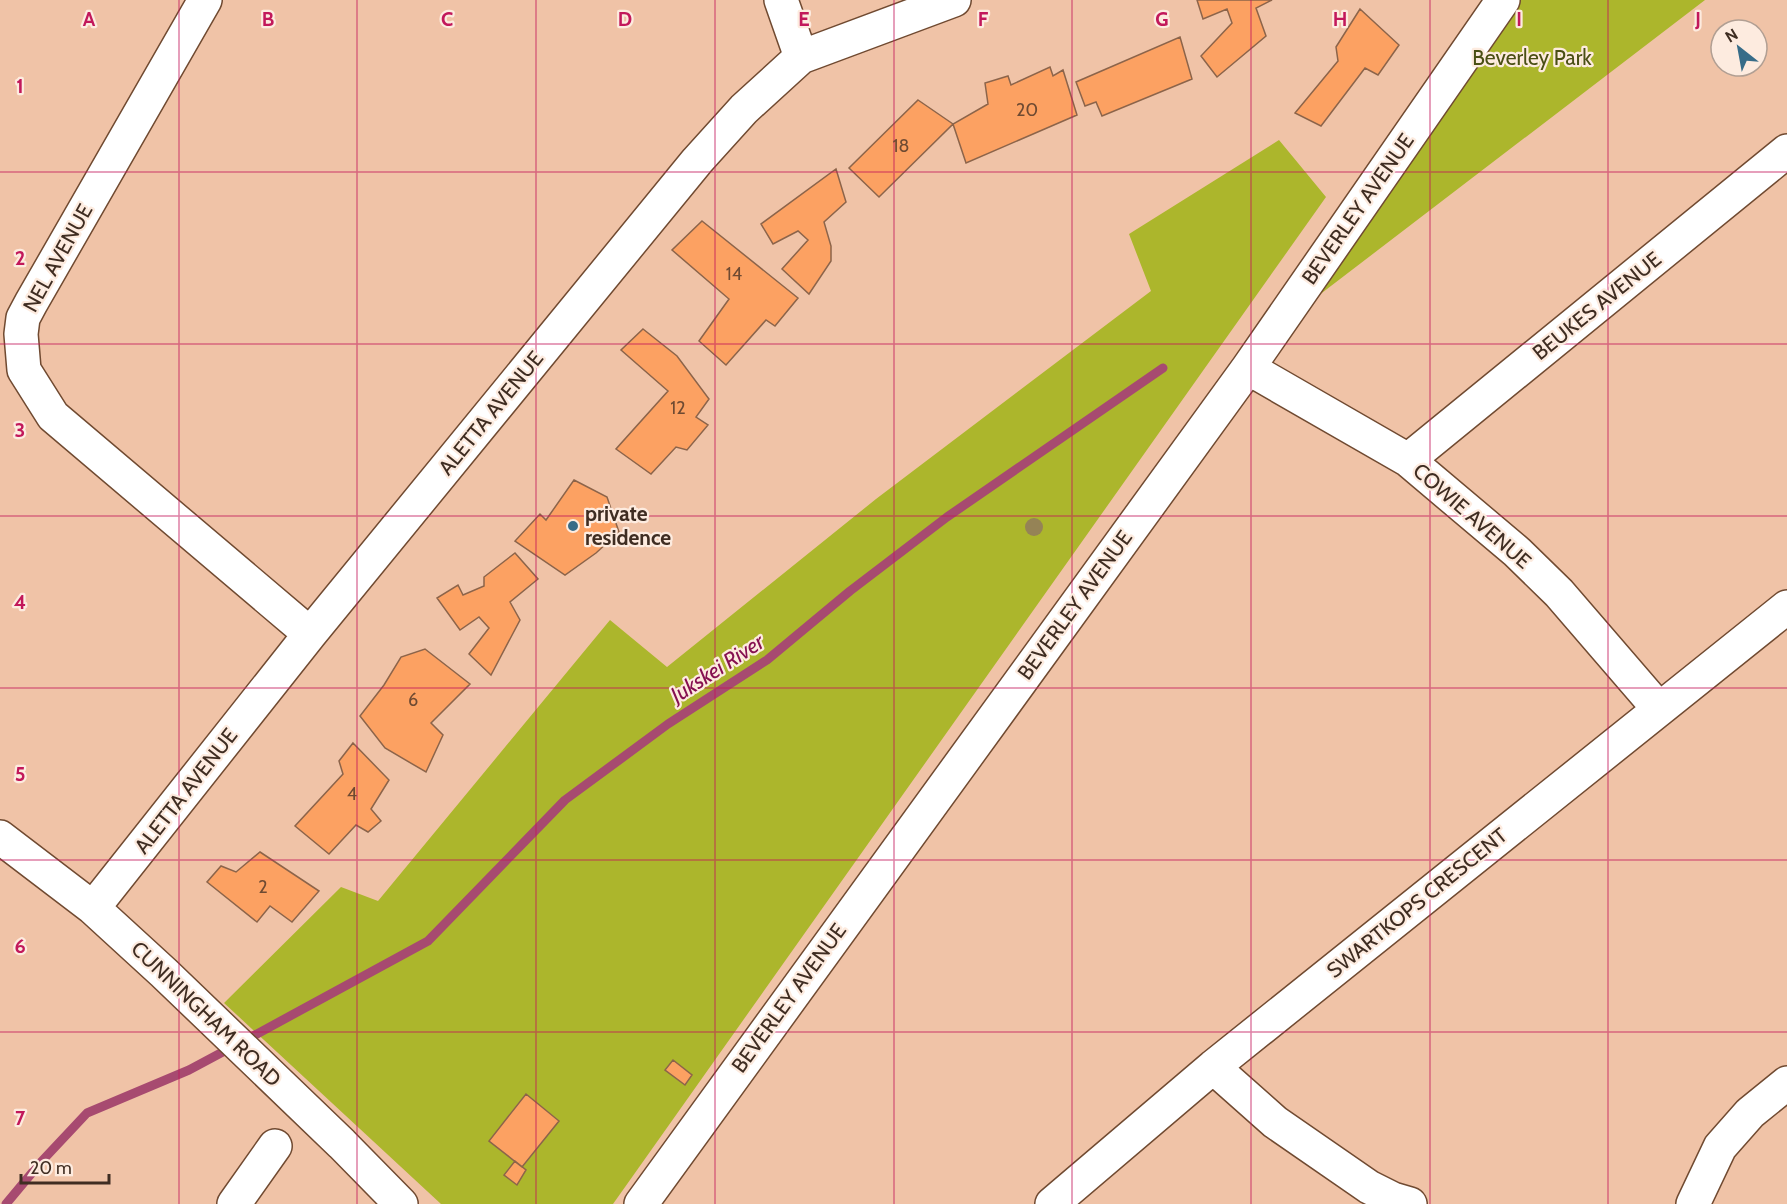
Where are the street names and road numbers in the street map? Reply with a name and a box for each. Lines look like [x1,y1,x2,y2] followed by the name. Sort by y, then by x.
[1296,129,1419,289] street label: BEVERLEY AVENUE
[18,199,97,316] street label: NEL AVENUE
[1527,246,1666,365] street label: BEUKES AVENUE
[433,346,548,480] street label: ALETTA AVENUE
[1408,458,1536,574] street label: COWIE AVENUE
[1012,525,1137,684] street label: BEVERLEY AVENUE
[129,723,242,858] street label: ALETTA AVENUE
[1322,822,1512,983] street label: SWARTKOPS CRESCENT
[726,918,851,1077] street label: BEVERLEY AVENUE
[126,936,286,1092] street label: CUNNINGHAM ROAD

